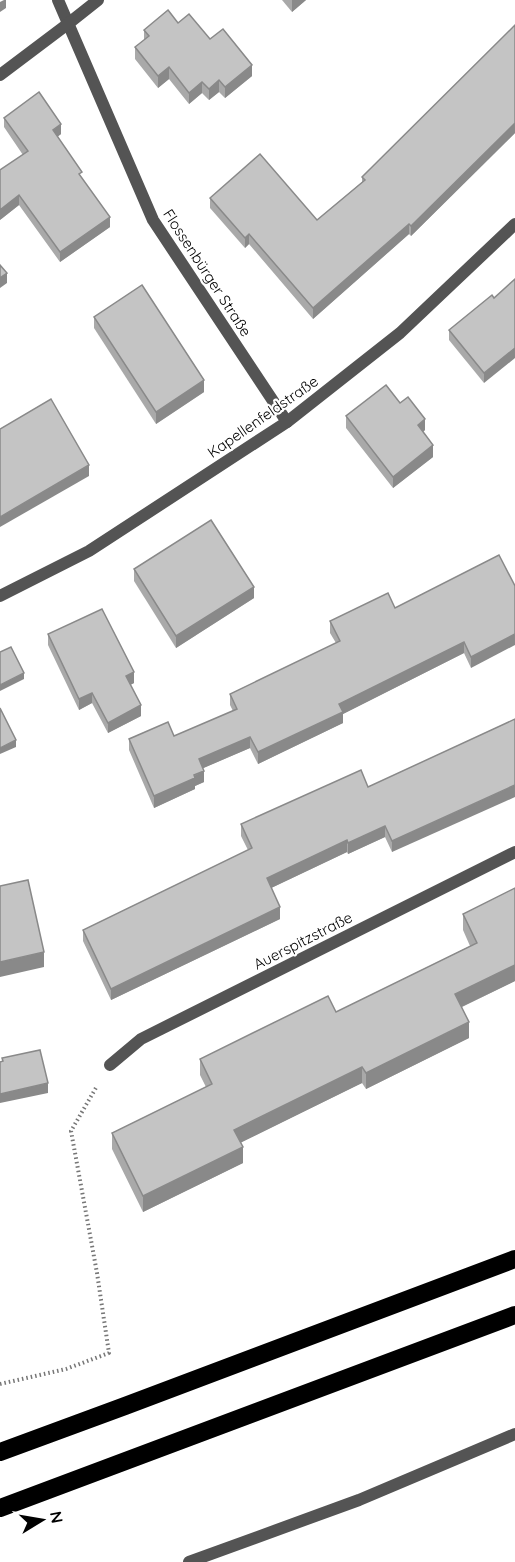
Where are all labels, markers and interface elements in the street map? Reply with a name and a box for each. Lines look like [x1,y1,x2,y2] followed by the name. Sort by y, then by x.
[159,205,256,340] street label: Flossenbürger Straße
[204,371,322,462] street label: Kapellenfeldstraße
[250,907,355,974] street label: Auerspitzstraße
[12,1490,72,1550] north arrow
[46,1509,68,1525] text: N

